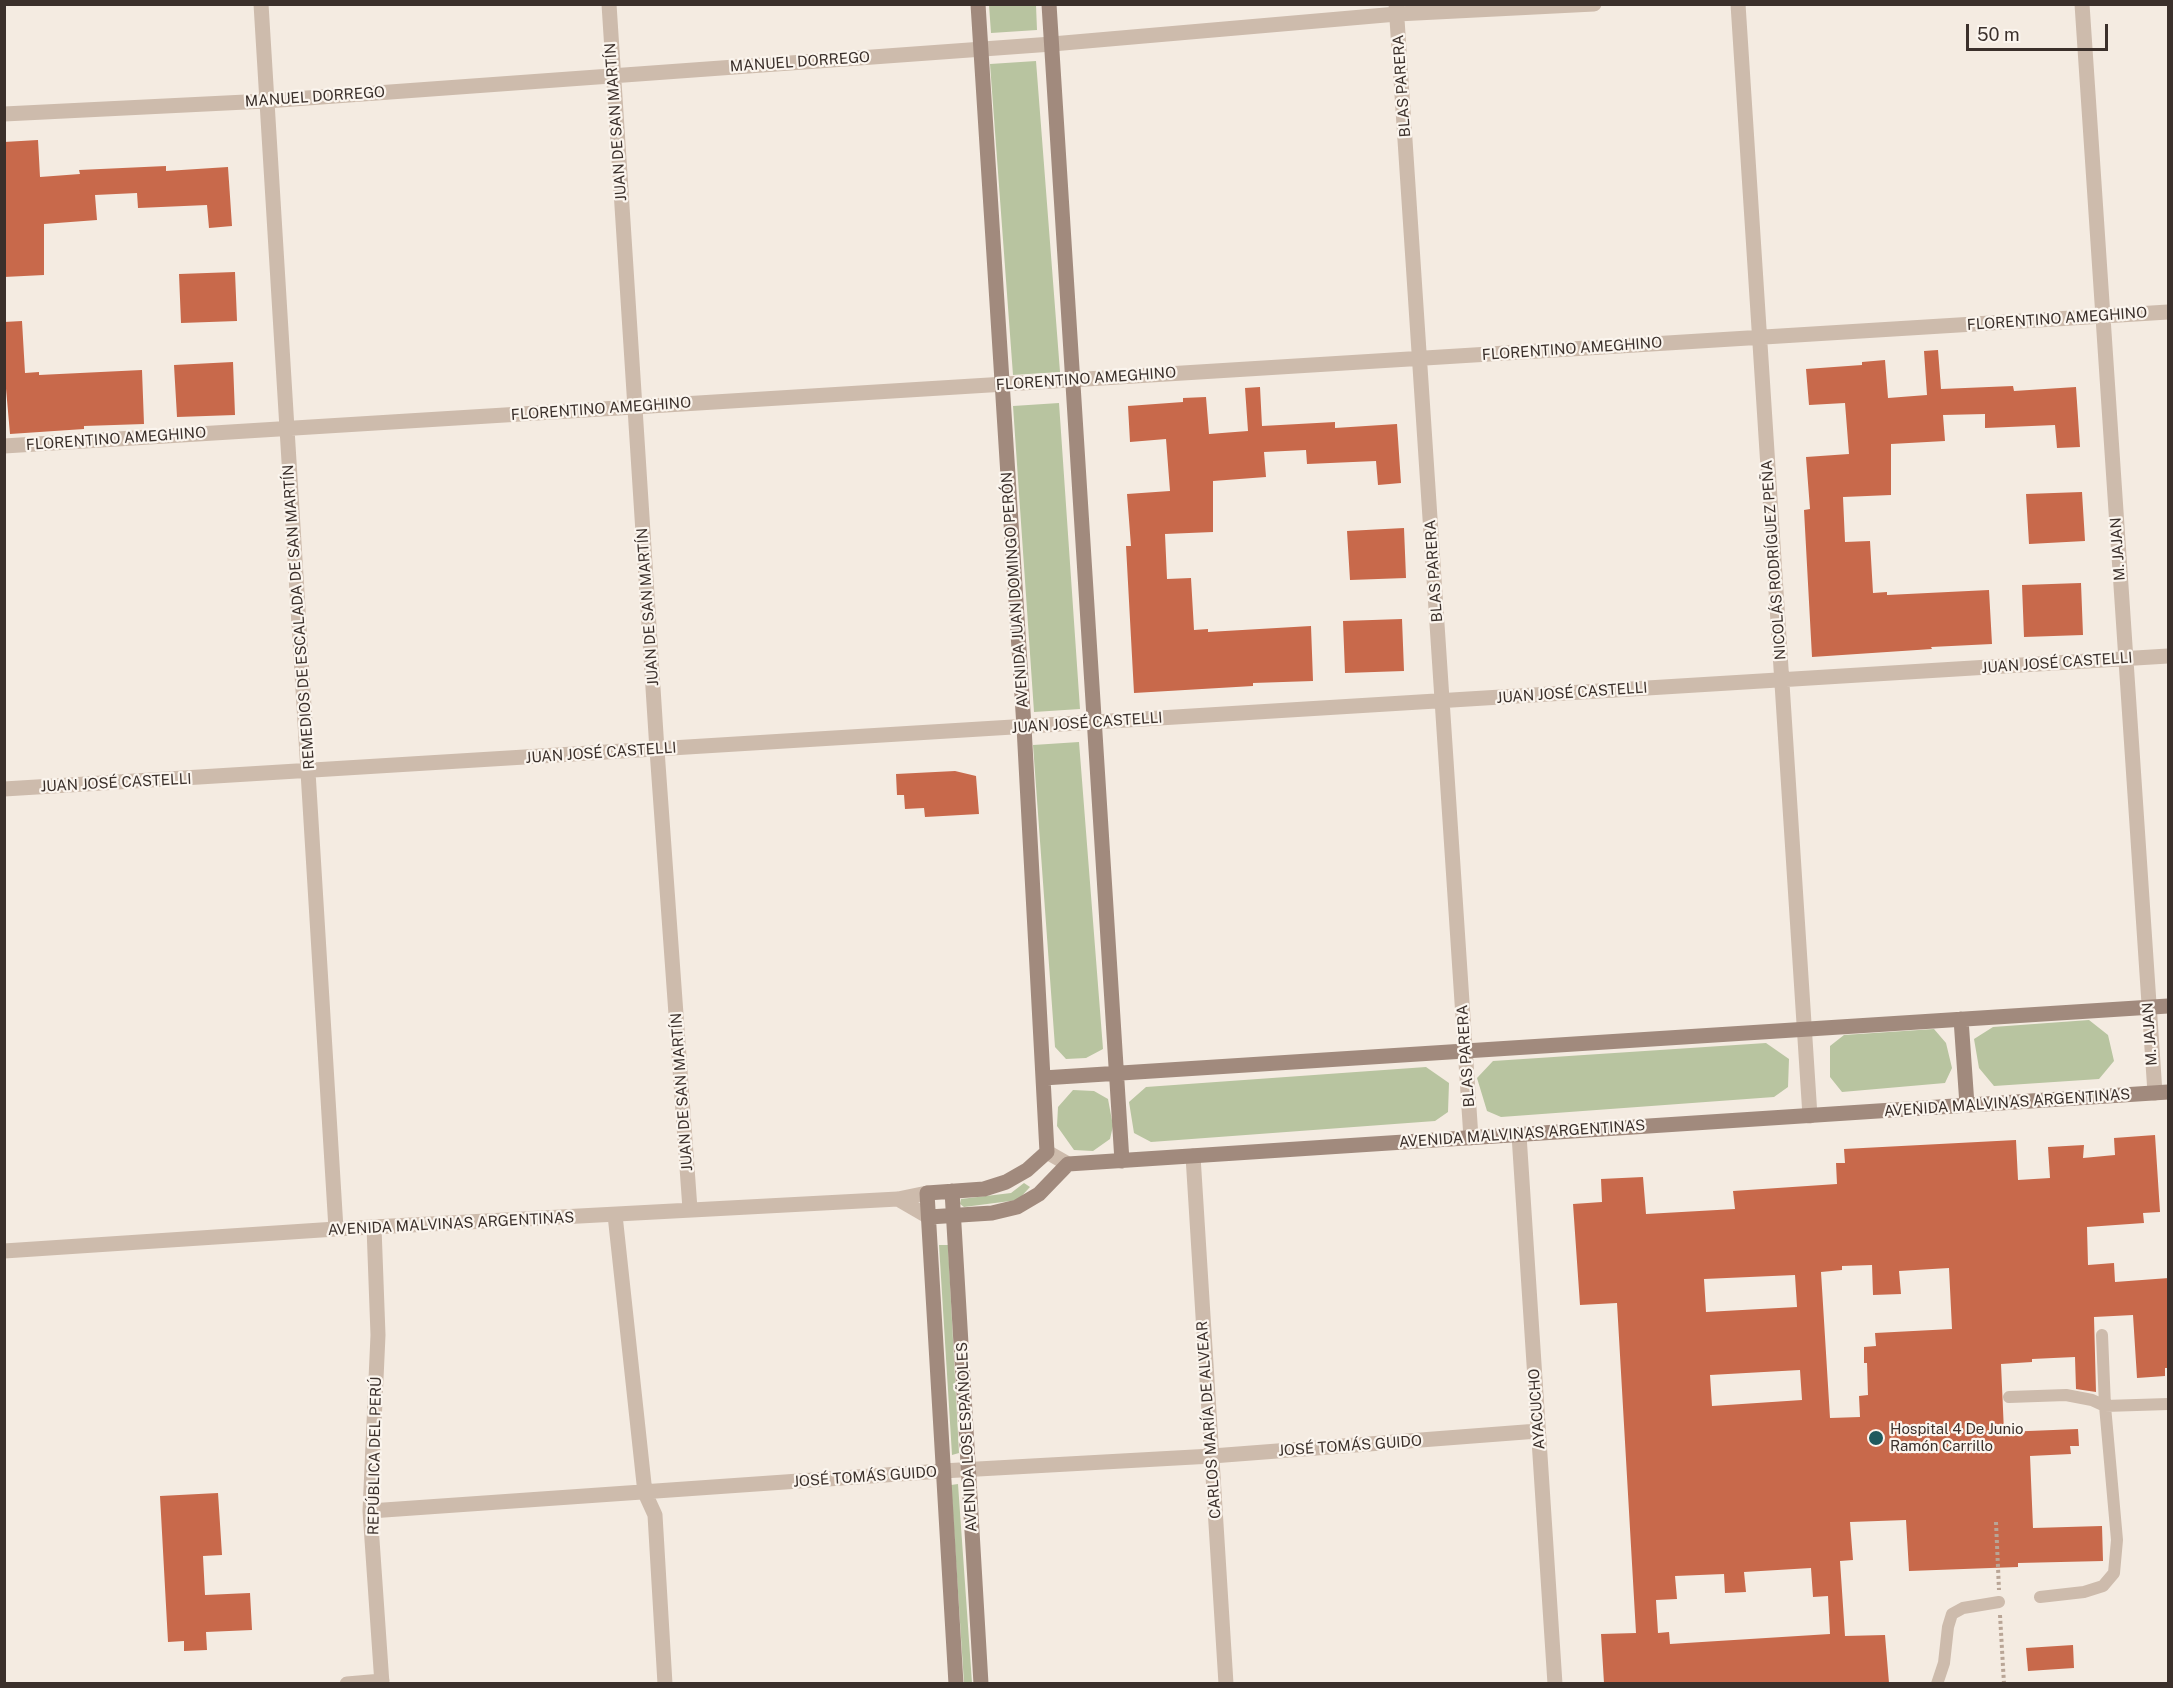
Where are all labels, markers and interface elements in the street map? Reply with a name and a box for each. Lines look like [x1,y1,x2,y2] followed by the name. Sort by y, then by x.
[1969,12,2112,50] scale bar
[1977,24,2020,45] text: 50 m
[1389,34,1415,138] street label: BLAS PARERA
[601,42,631,202] street label: JUAN DE SAN MARTÍN
[729,48,871,76] street label: MANUEL DORREGO
[244,83,386,111] street label: MANUEL DORREGO
[1966,304,2148,334] street label: FLORENTINO AMEGHINO
[1481,334,1663,364] street label: FLORENTINO AMEGHINO
[995,364,1177,394] street label: FLORENTINO AMEGHINO
[510,394,692,424] street label: FLORENTINO AMEGHINO
[25,424,207,454] street label: FLORENTINO AMEGHINO
[1758,459,1790,661] street label: NICOLÁS RODRÍGUEZ PEÑA
[279,464,319,770] street label: REMEDIOS DE ESCALADA DE SAN MARTÍN
[998,471,1032,709] street label: AVENIDA JUAN DOMINGO PERÓN
[2107,517,2129,581] street label: M. JAJAN
[1421,519,1447,623] street label: BLAS PARERA
[633,527,663,687] street label: JUAN DE SAN MARTÍN
[1981,649,2133,677] street label: JUAN JOSÉ CASTELLI
[1496,679,1648,707] street label: JUAN JOSÉ CASTELLI
[1011,709,1163,737] street label: JUAN JOSÉ CASTELLI
[525,739,677,767] street label: JUAN JOSÉ CASTELLI
[40,770,192,796] street label: JUAN JOSÉ CASTELLI
[2139,1002,2161,1066] street label: M. JAJAN
[1453,1004,1479,1108] street label: BLAS PARERA
[667,1012,697,1172] street label: JUAN DE SAN MARTÍN
[1883,1085,2131,1121] street label: AVENIDA MALVINAS ARGENTINAS
[1398,1116,1646,1152] street label: AVENIDA MALVINAS ARGENTINAS
[327,1209,575,1239] street label: AVENIDA MALVINAS ARGENTINAS
[1193,1320,1225,1520] street label: CARLOS MARÍA DE ALVEAR
[953,1341,981,1533] street label: AVENIDA LOS ESPAÑOLES
[1525,1368,1549,1450] street label: AYACUCHO
[365,1377,385,1535] street label: REPÚBLICA DEL PERÚ
[1890,1420,2023,1455] place label: Hospital 4 De Junio Ramón Carrillo
[1867,1429,1885,1447] marker: Hospital 4 De Junio Ramón Carrillo
[1277,1432,1423,1460] street label: JOSÉ TOMÁS GUIDO
[792,1463,938,1491] street label: JOSÉ TOMÁS GUIDO

